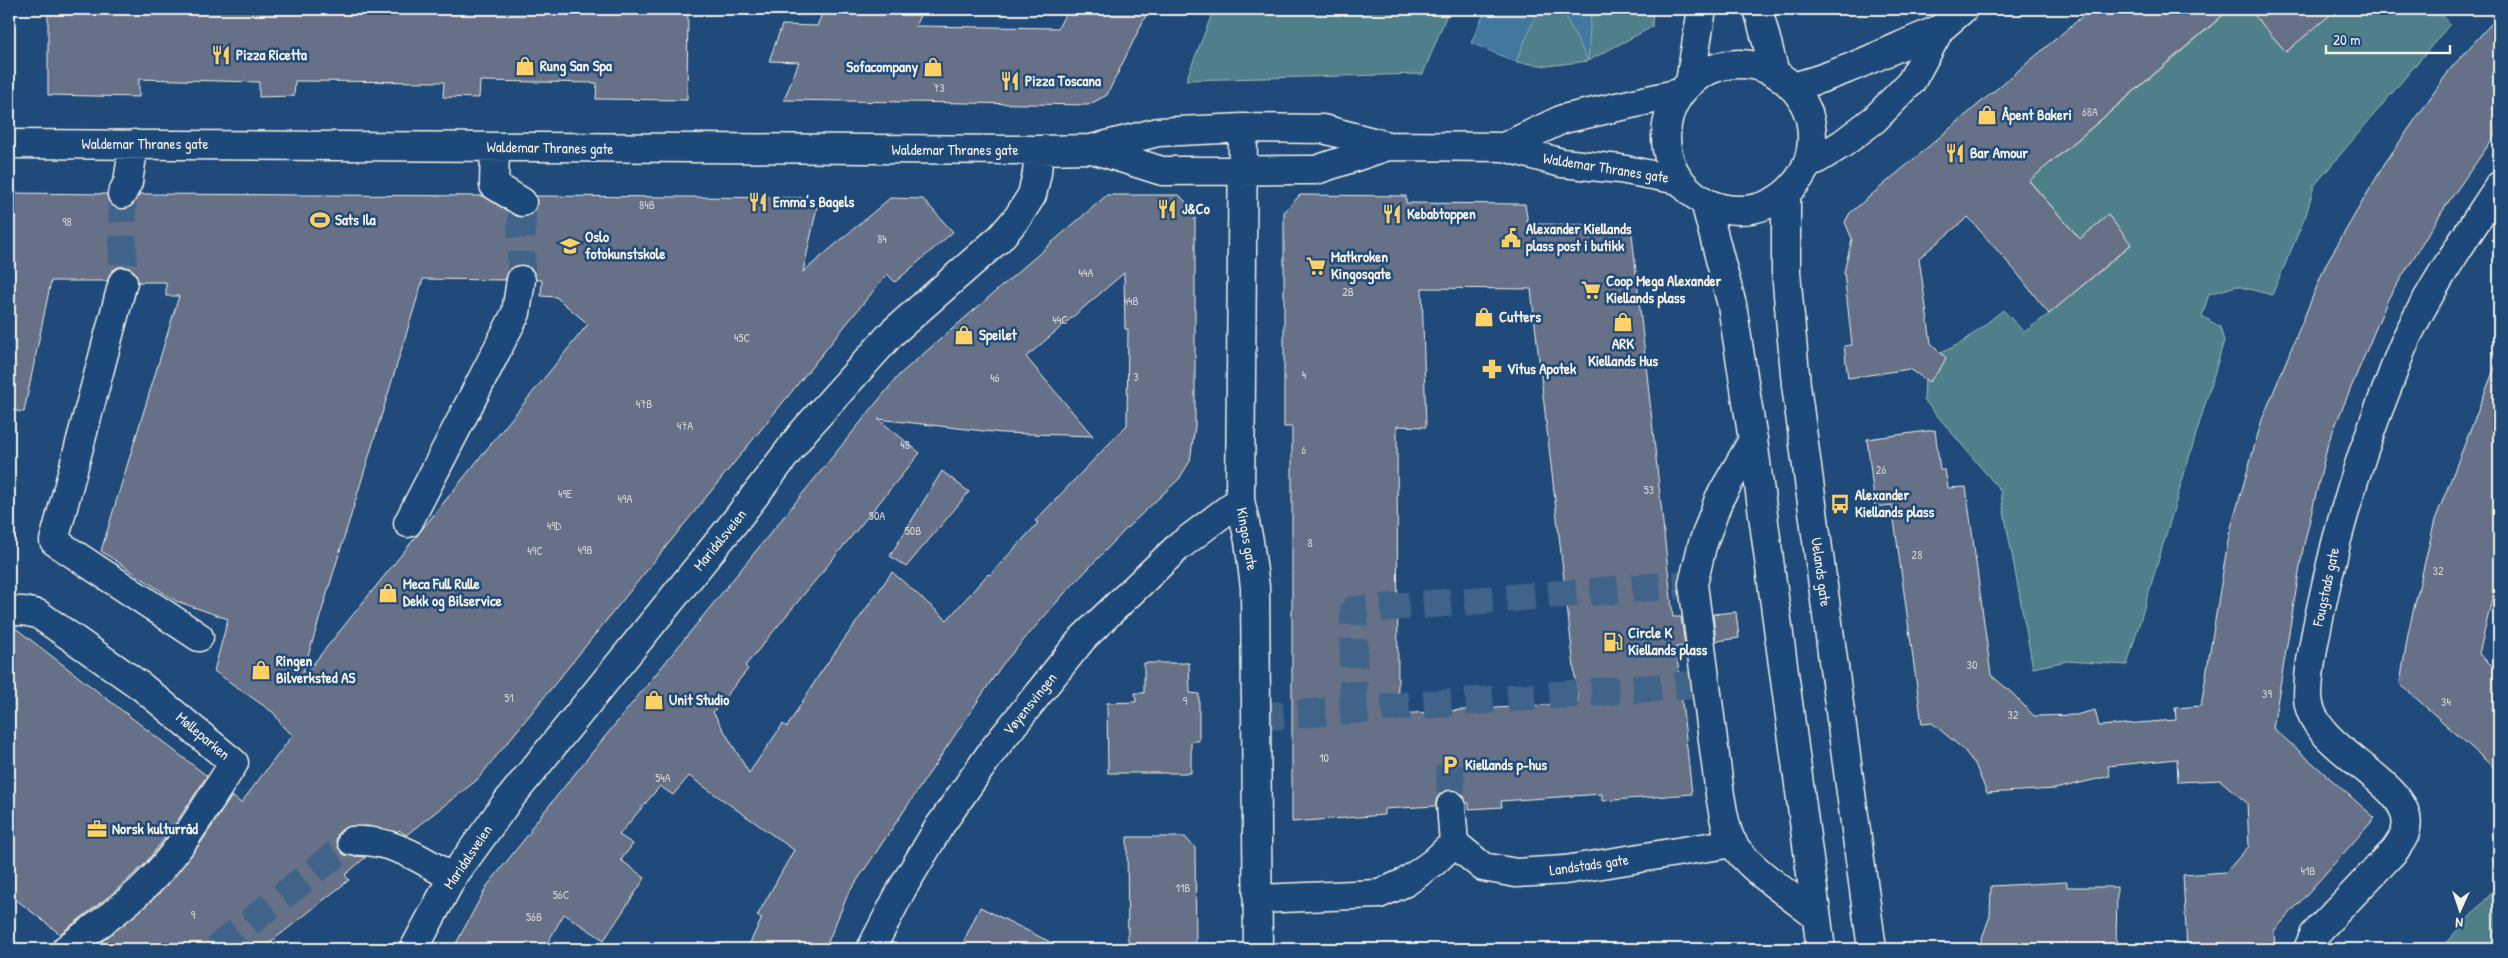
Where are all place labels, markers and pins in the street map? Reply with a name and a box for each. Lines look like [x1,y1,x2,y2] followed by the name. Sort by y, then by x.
[210,44,232,66] restaurant icon: Pizza Ricetta
[236,44,307,65] place label: Pizza Ricetta
[514,55,536,77] shop icon: Rung San Spa
[540,55,612,77] place label: Rung San Spa
[846,56,919,78] place label: Sofacompany
[922,56,944,78] shop icon: Sofacompany
[999,70,1021,92] restaurant icon: Pizza Toscana
[1025,70,1101,91] place label: Pizza Toscana
[1976,104,1998,126] shop icon: Åpent Bakeri
[2002,104,2072,126] place label: Åpent Bakeri
[1944,142,1966,164] restaurant icon: Bar Amour
[1970,142,2028,163] place label: Bar Amour
[747,191,769,213] restaurant icon: Emma’s Bagels
[773,191,855,213] place label: Emma’s Bagels
[1156,198,1178,220] restaurant icon: J&Co
[1182,198,1210,219] place label: J&Co
[1381,203,1403,225] restaurant icon: Kebabtoppen
[1407,203,1476,225] place label: Kebabtoppen
[309,209,331,231] sports icon: Sats Ila
[335,209,376,230] place label: Sats Ila
[1526,218,1632,257] place label: Alexander Kiellands plass post i butikk
[585,226,666,264] place label: Oslo fotokunstskole
[1500,227,1522,249] public building icon: Alexander Kiellands plass post i butikk
[559,235,581,257] school or university icon: Oslo fotokunstskole
[1331,246,1391,285] place label: Matkroken Kingosgate
[1305,255,1327,277] supermarket icon: Matkroken Kingosgate
[1606,270,1722,309] place label: Coop Mega Alexander Kiellands plass
[1580,279,1602,301] supermarket icon: Coop Mega Alexander Kiellands plass
[1473,306,1495,328] shop icon: Cutters
[1499,306,1541,327] place label: Cutters
[1612,311,1634,333] shop icon: ARK Kiellands Hus
[953,324,975,346] shop icon: Speilet
[979,324,1018,346] place label: Speilet
[1588,333,1658,371] place label: ARK Kiellands Hus
[1481,358,1503,380] pharmacy icon: Vitus Apotek
[1507,358,1577,380] place label: Vitus Apotek
[1855,484,1934,523] place label: Alexander Kiellands plass
[1829,493,1851,515] bus stop icon: Alexander Kiellands plass
[403,573,502,612] place label: Meca Full Rulle Dekk og Bilservice
[377,582,399,604] shop icon: Meca Full Rulle Dekk og Bilservice
[1628,622,1707,661] place label: Circle K Kiellands plass
[1602,631,1624,653] fuel station icon: Circle K Kiellands plass
[276,650,355,688] place label: Ringen Bilverksted AS
[250,659,272,681] shop icon: Ringen Bilverksted AS
[643,689,665,711] shop icon: Unit Studio
[669,689,729,710] place label: Unit Studio
[1439,754,1461,776] parking icon: Kiellands p-hus
[1465,754,1547,776] place label: Kiellands p-hus
[86,818,108,840] office icon: Norsk kulturråd
[112,818,198,839] place label: Norsk kulturråd

